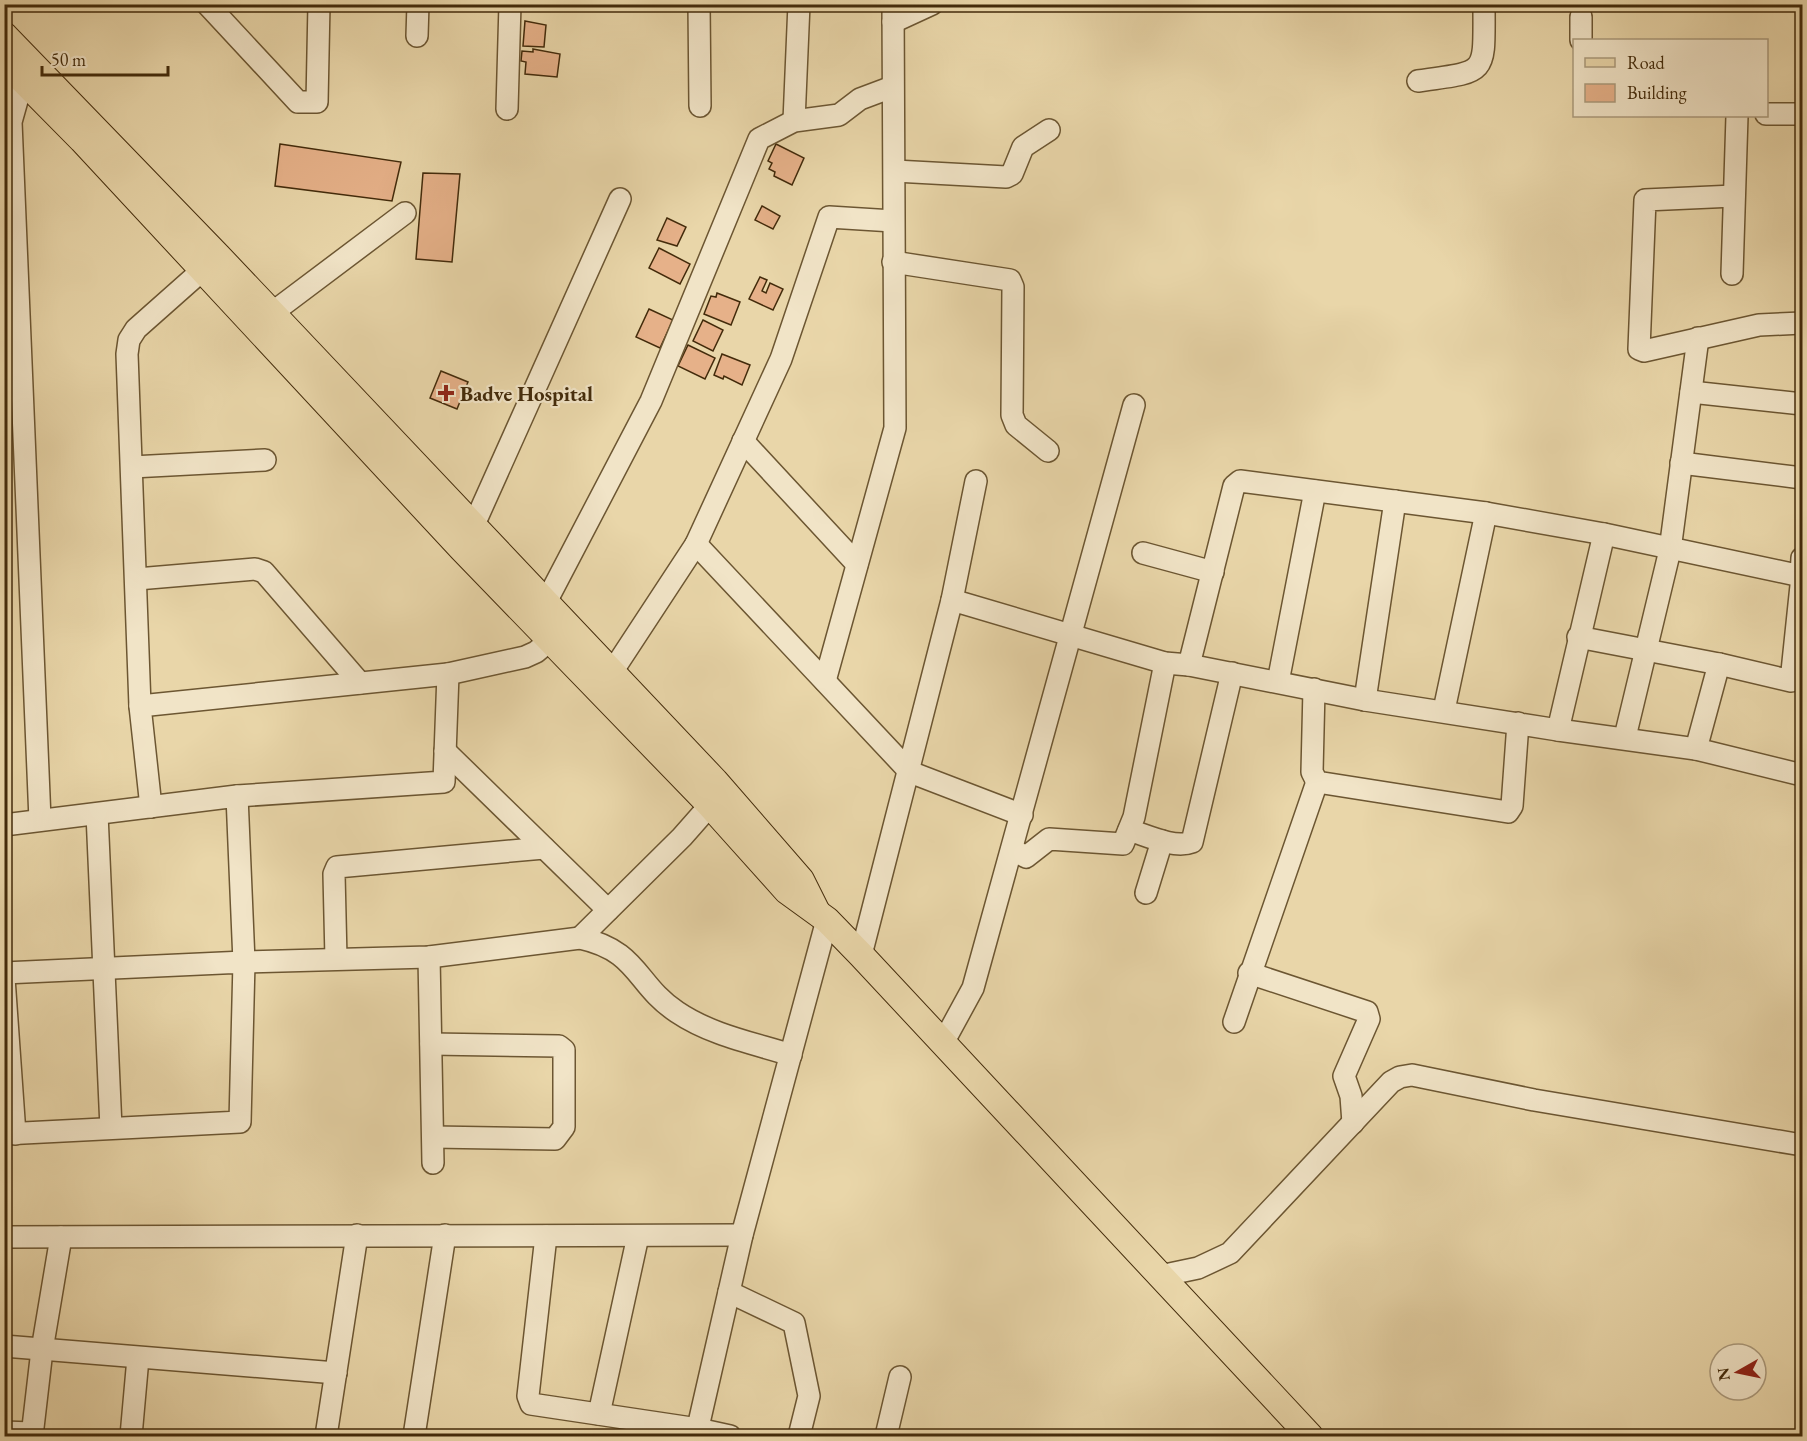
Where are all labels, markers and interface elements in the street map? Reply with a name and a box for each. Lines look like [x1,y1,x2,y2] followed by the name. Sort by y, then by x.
[42,39,168,77] scale bar
[1573,39,1768,117] legend
[51,48,86,71] text: 50 m
[1627,51,1666,74] text: Road
[1627,81,1687,104] text: Building
[460,380,593,407] place label: Badve Hospital
[437,384,455,402] marker: Badve Hospital
[1708,1342,1768,1402] north arrow
[1712,1366,1735,1382] text: N

